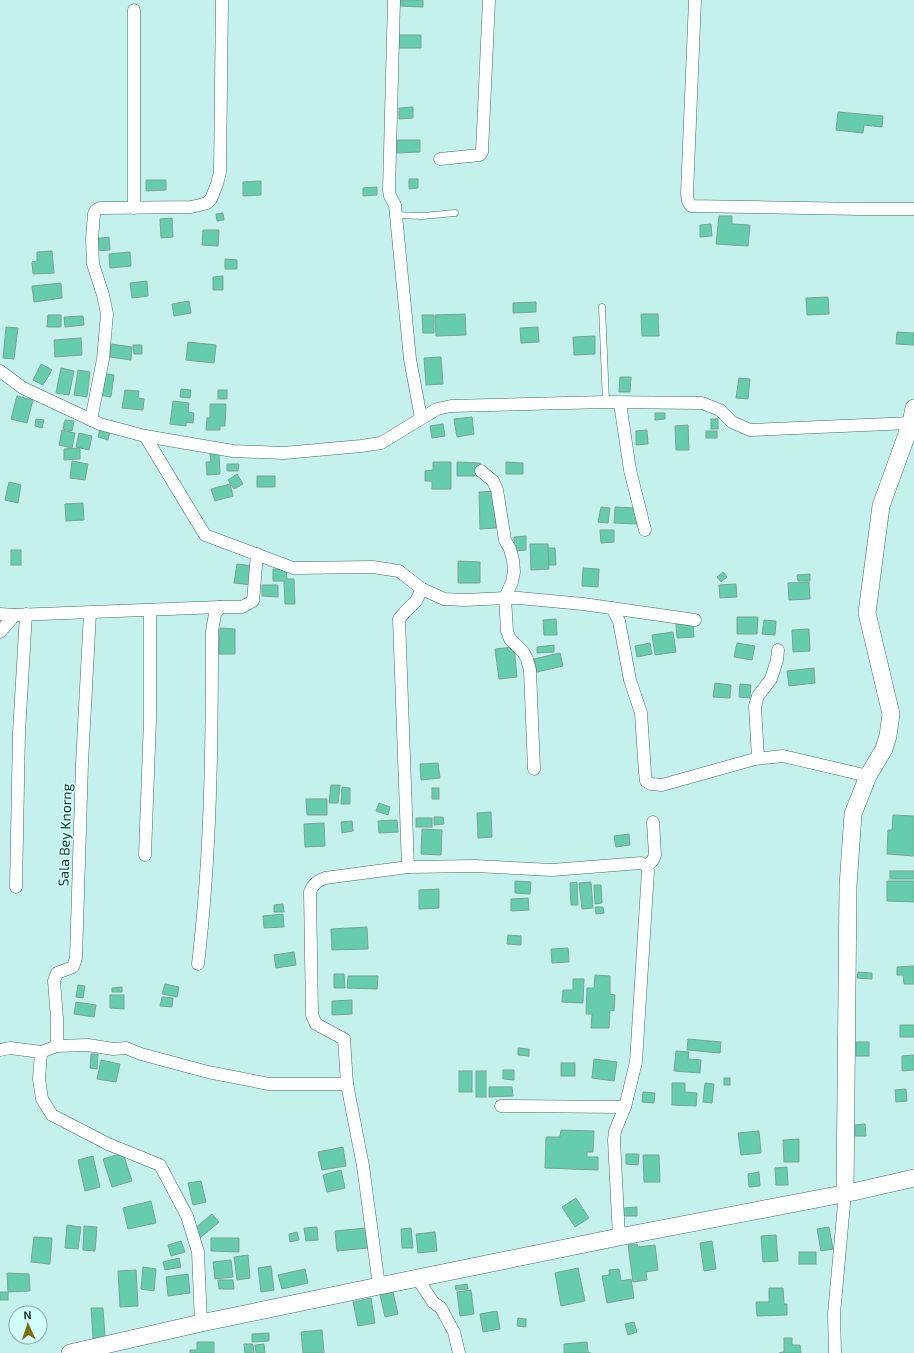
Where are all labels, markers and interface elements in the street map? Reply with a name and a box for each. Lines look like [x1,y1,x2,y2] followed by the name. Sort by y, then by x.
[54,783,75,887] street label: Sala Bey Knorng
[8,1305,48,1345] north arrow
[23,1308,32,1321] text: N

